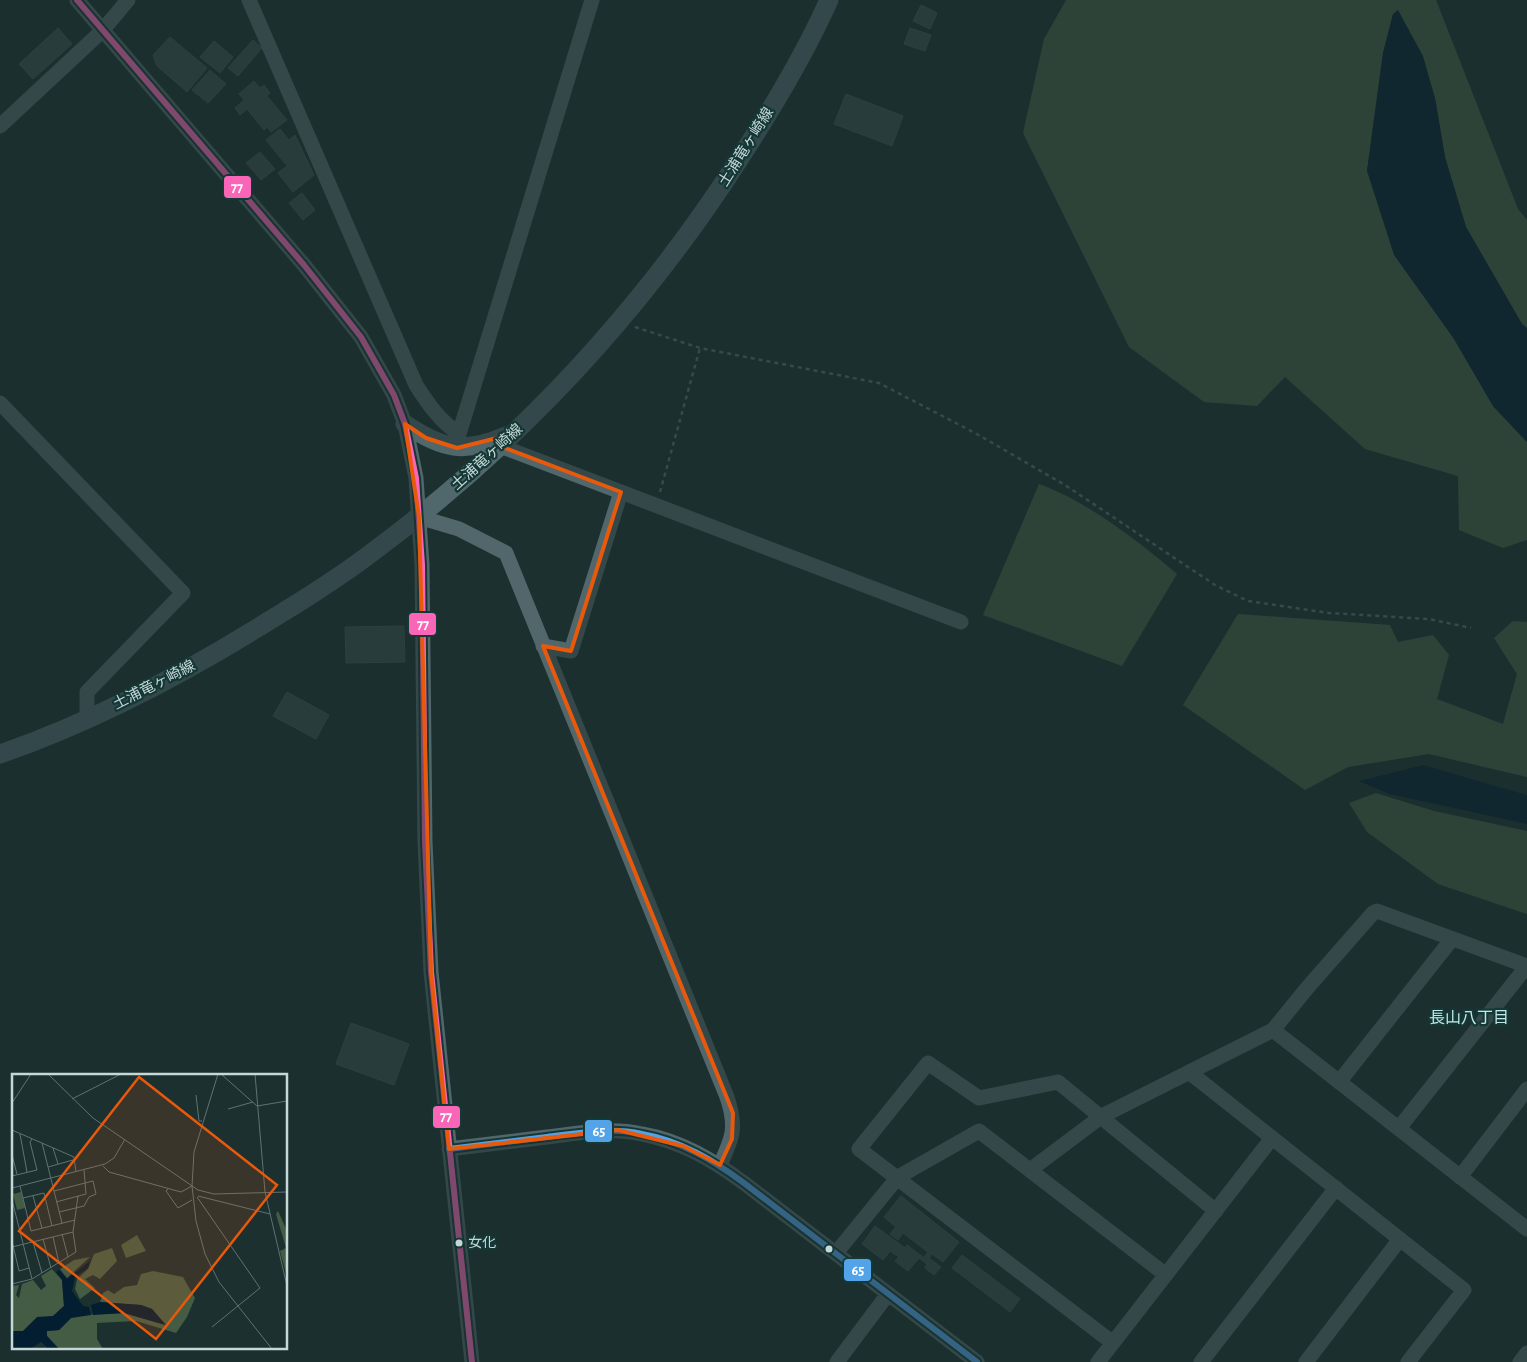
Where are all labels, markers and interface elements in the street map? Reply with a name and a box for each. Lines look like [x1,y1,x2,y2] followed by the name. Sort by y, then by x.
[714,104,776,189] street label: 土浦竜ヶ崎線
[223,175,252,199] line badge: 77
[231,181,243,195] text: 77
[447,420,525,493] street label: 土浦竜ヶ崎線
[408,612,437,636] line badge: 77
[417,618,429,632] text: 77
[110,656,198,712] street label: 土浦竜ヶ崎線
[1429,1010,1509,1026] district label: 長山八丁目
[12,1074,288,1350] inset map
[432,1105,461,1129] line badge: 77
[440,1110,452,1124] text: 77
[584,1119,613,1143] line badge: 65
[593,1125,605,1139] text: 65
[468,1235,496,1250] place label: 女化
[454,1238,464,1248] marker: 女化
[824,1244,834,1254] unlabelled marker
[843,1258,872,1282] line badge: 65
[852,1264,864,1278] text: 65

